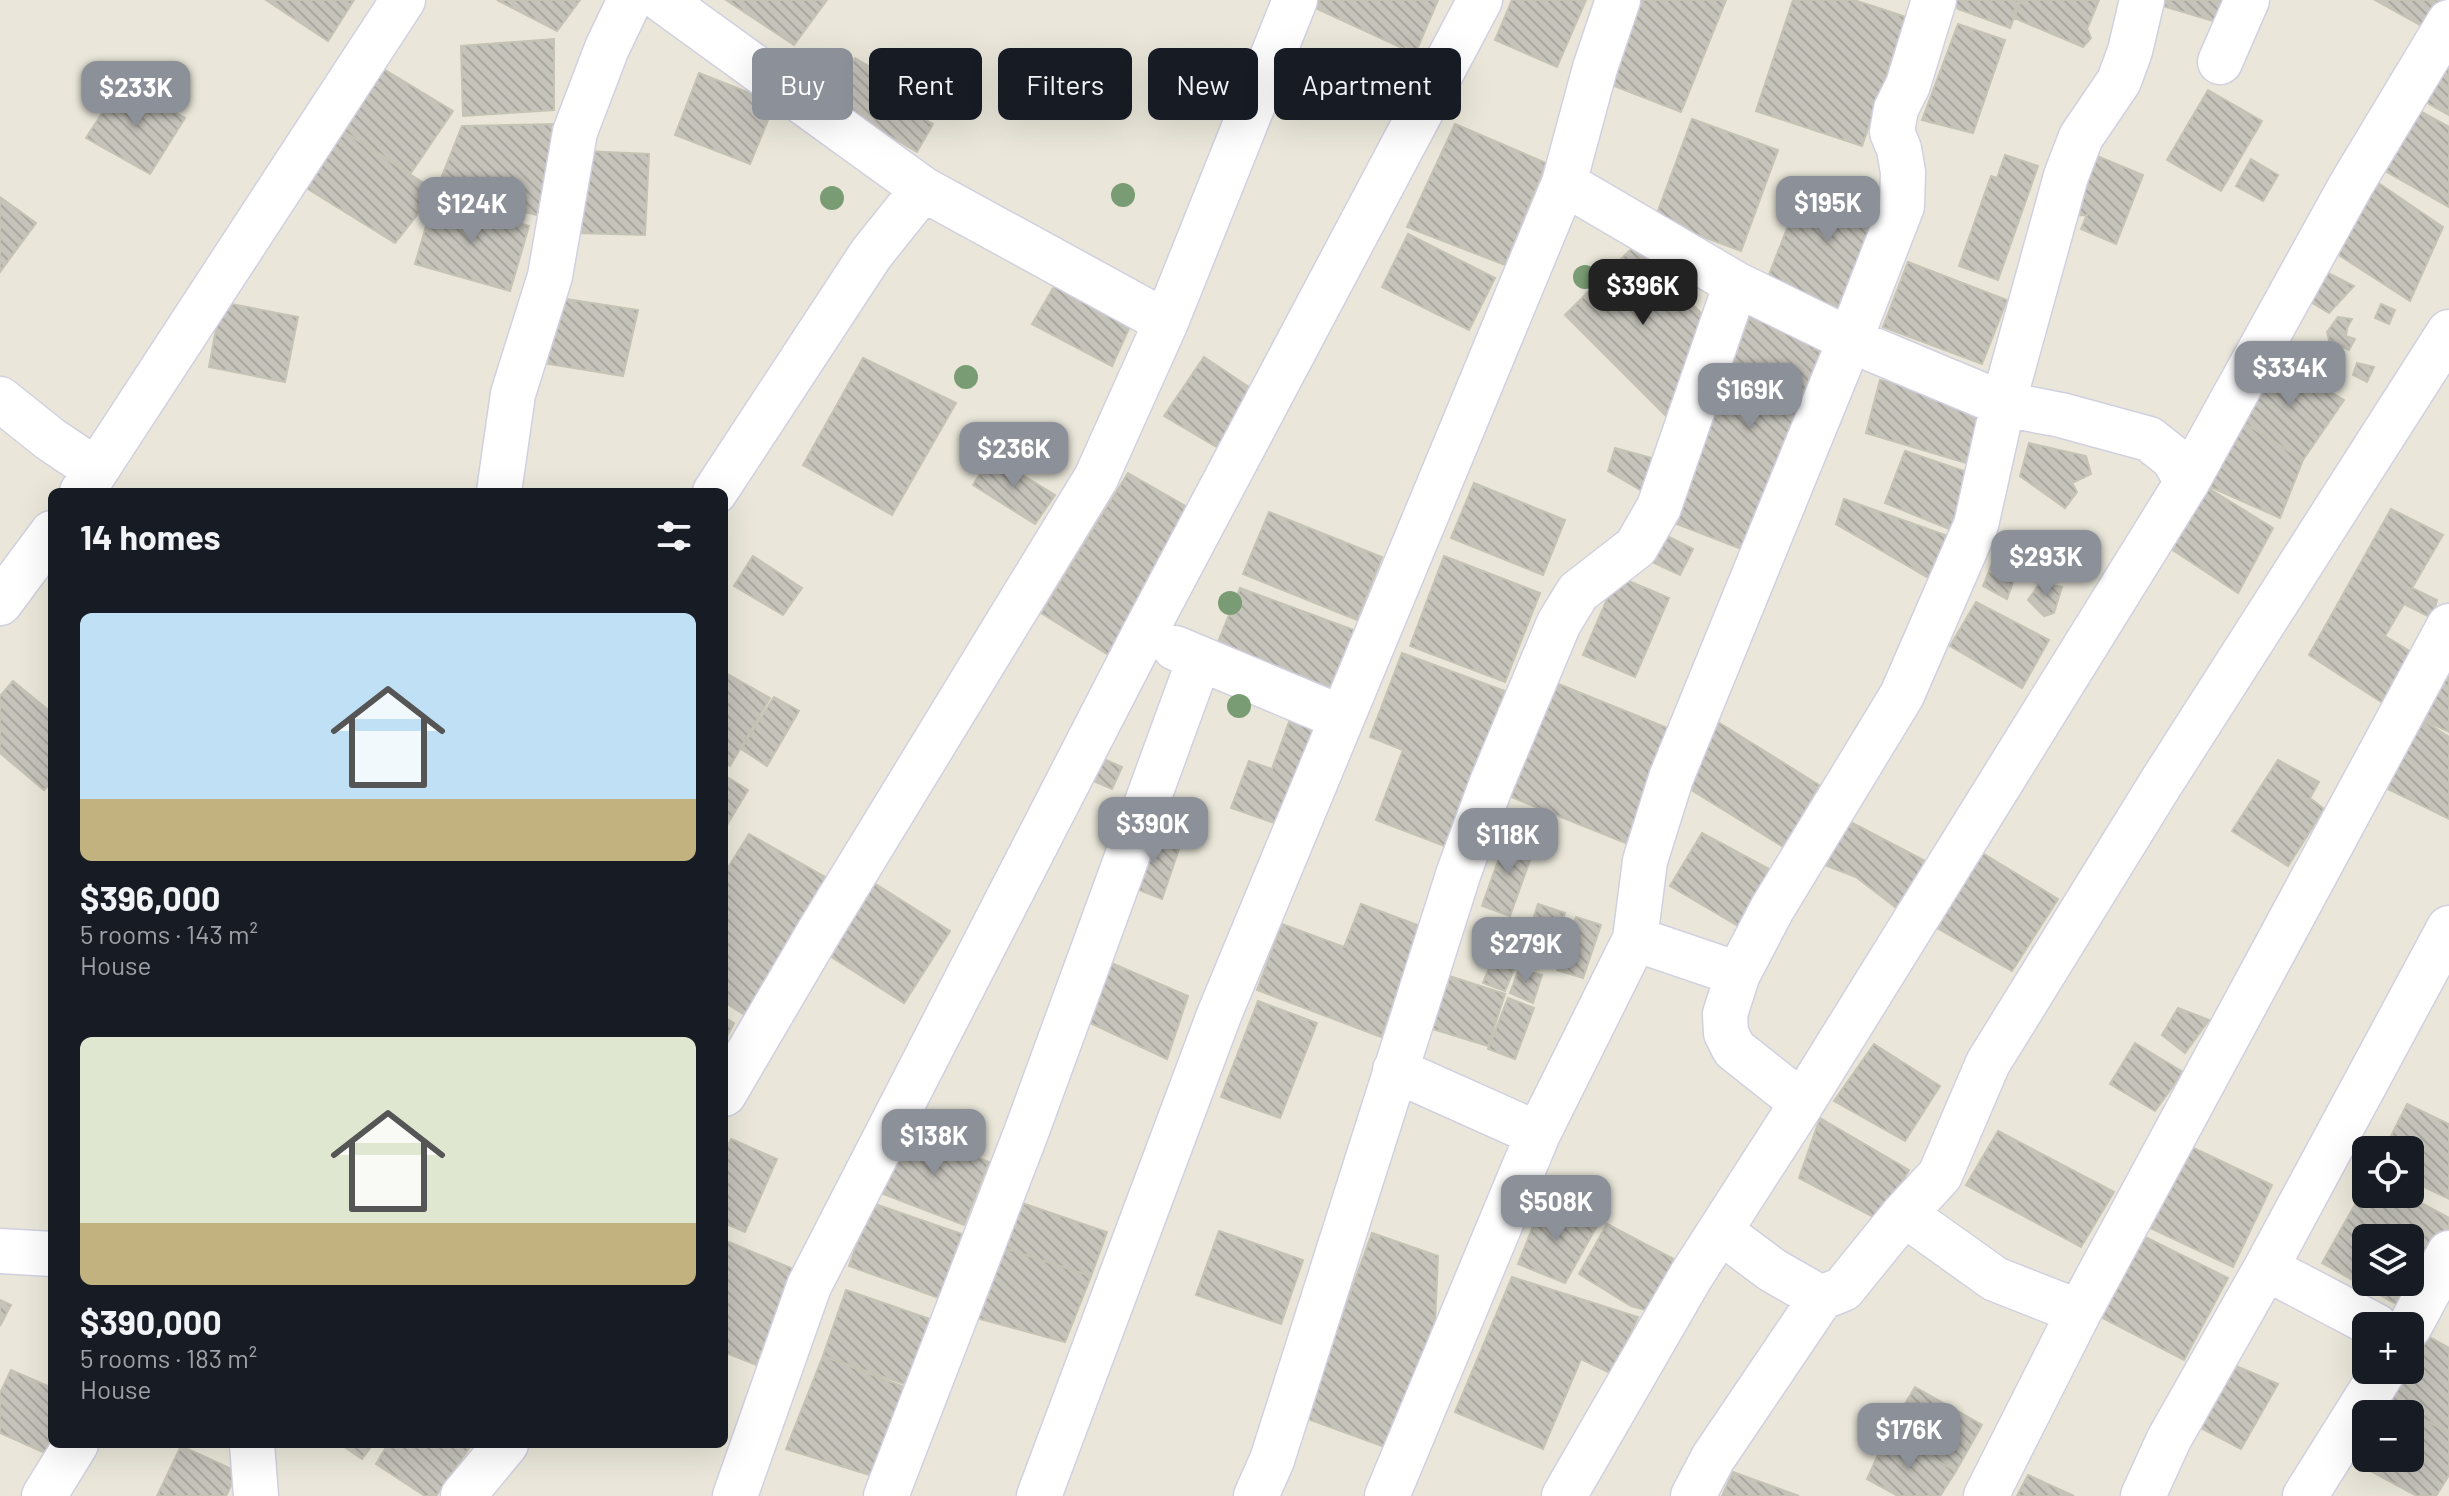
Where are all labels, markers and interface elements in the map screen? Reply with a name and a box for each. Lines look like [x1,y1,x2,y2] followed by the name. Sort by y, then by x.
[752,48,853,120] chip: Buy
[869,48,982,120] chip: Rent
[998,48,1132,120] chip: Filters
[1148,48,1258,120] chip: New
[1274,48,1461,120] chip: Apartment
[80,61,192,129] pin: $233K
[99,71,173,102] text: $233K
[1772,176,1884,244] pin: $195K
[416,177,528,245] pin: $124K
[1794,186,1862,217] text: $195K
[437,187,507,218] text: $124K
[1587,259,1699,327] pin: $396K
[1607,269,1679,300] text: $396K
[2234,341,2346,409] pin: $334K
[2253,351,2327,382] text: $334K
[1694,363,1806,431] pin: $169K
[1716,373,1784,404] text: $169K
[958,422,1070,490] pin: $236K
[977,432,1051,463] text: $236K
[652,514,696,558] icon: filters
[80,516,221,557] text: 14 homes
[1990,530,2102,598] pin: $293K
[2009,540,2083,571] text: $293K
[316,665,460,809] icon: home
[1097,797,1209,865] pin: $390K
[1116,807,1190,838] text: $390K
[1452,808,1564,876] pin: $118K
[1476,818,1540,849] text: $118K
[80,877,220,918] text: $396,000
[1470,917,1582,985] pin: $279K
[80,918,258,949] text: 5 rooms · 143 m²
[1490,927,1562,958] text: $279K
[80,949,151,980] text: House
[316,1089,460,1233] icon: home
[878,1109,990,1177] pin: $138K
[900,1119,968,1150] text: $138K
[2352,1136,2424,1472] map controls
[2352,1136,2424,1208] button: locate
[1500,1175,1612,1243] pin: $508K
[1519,1185,1593,1216] text: $508K
[2352,1224,2424,1296] button: layers
[80,1301,222,1342] text: $390,000
[2352,1312,2424,1384] button: +
[80,1342,257,1373] text: 5 rooms · 183 m²
[80,1373,151,1404] text: House
[2352,1400,2424,1472] button: −
[1853,1403,1965,1471] pin: $176K
[1875,1413,1943,1444] text: $176K

